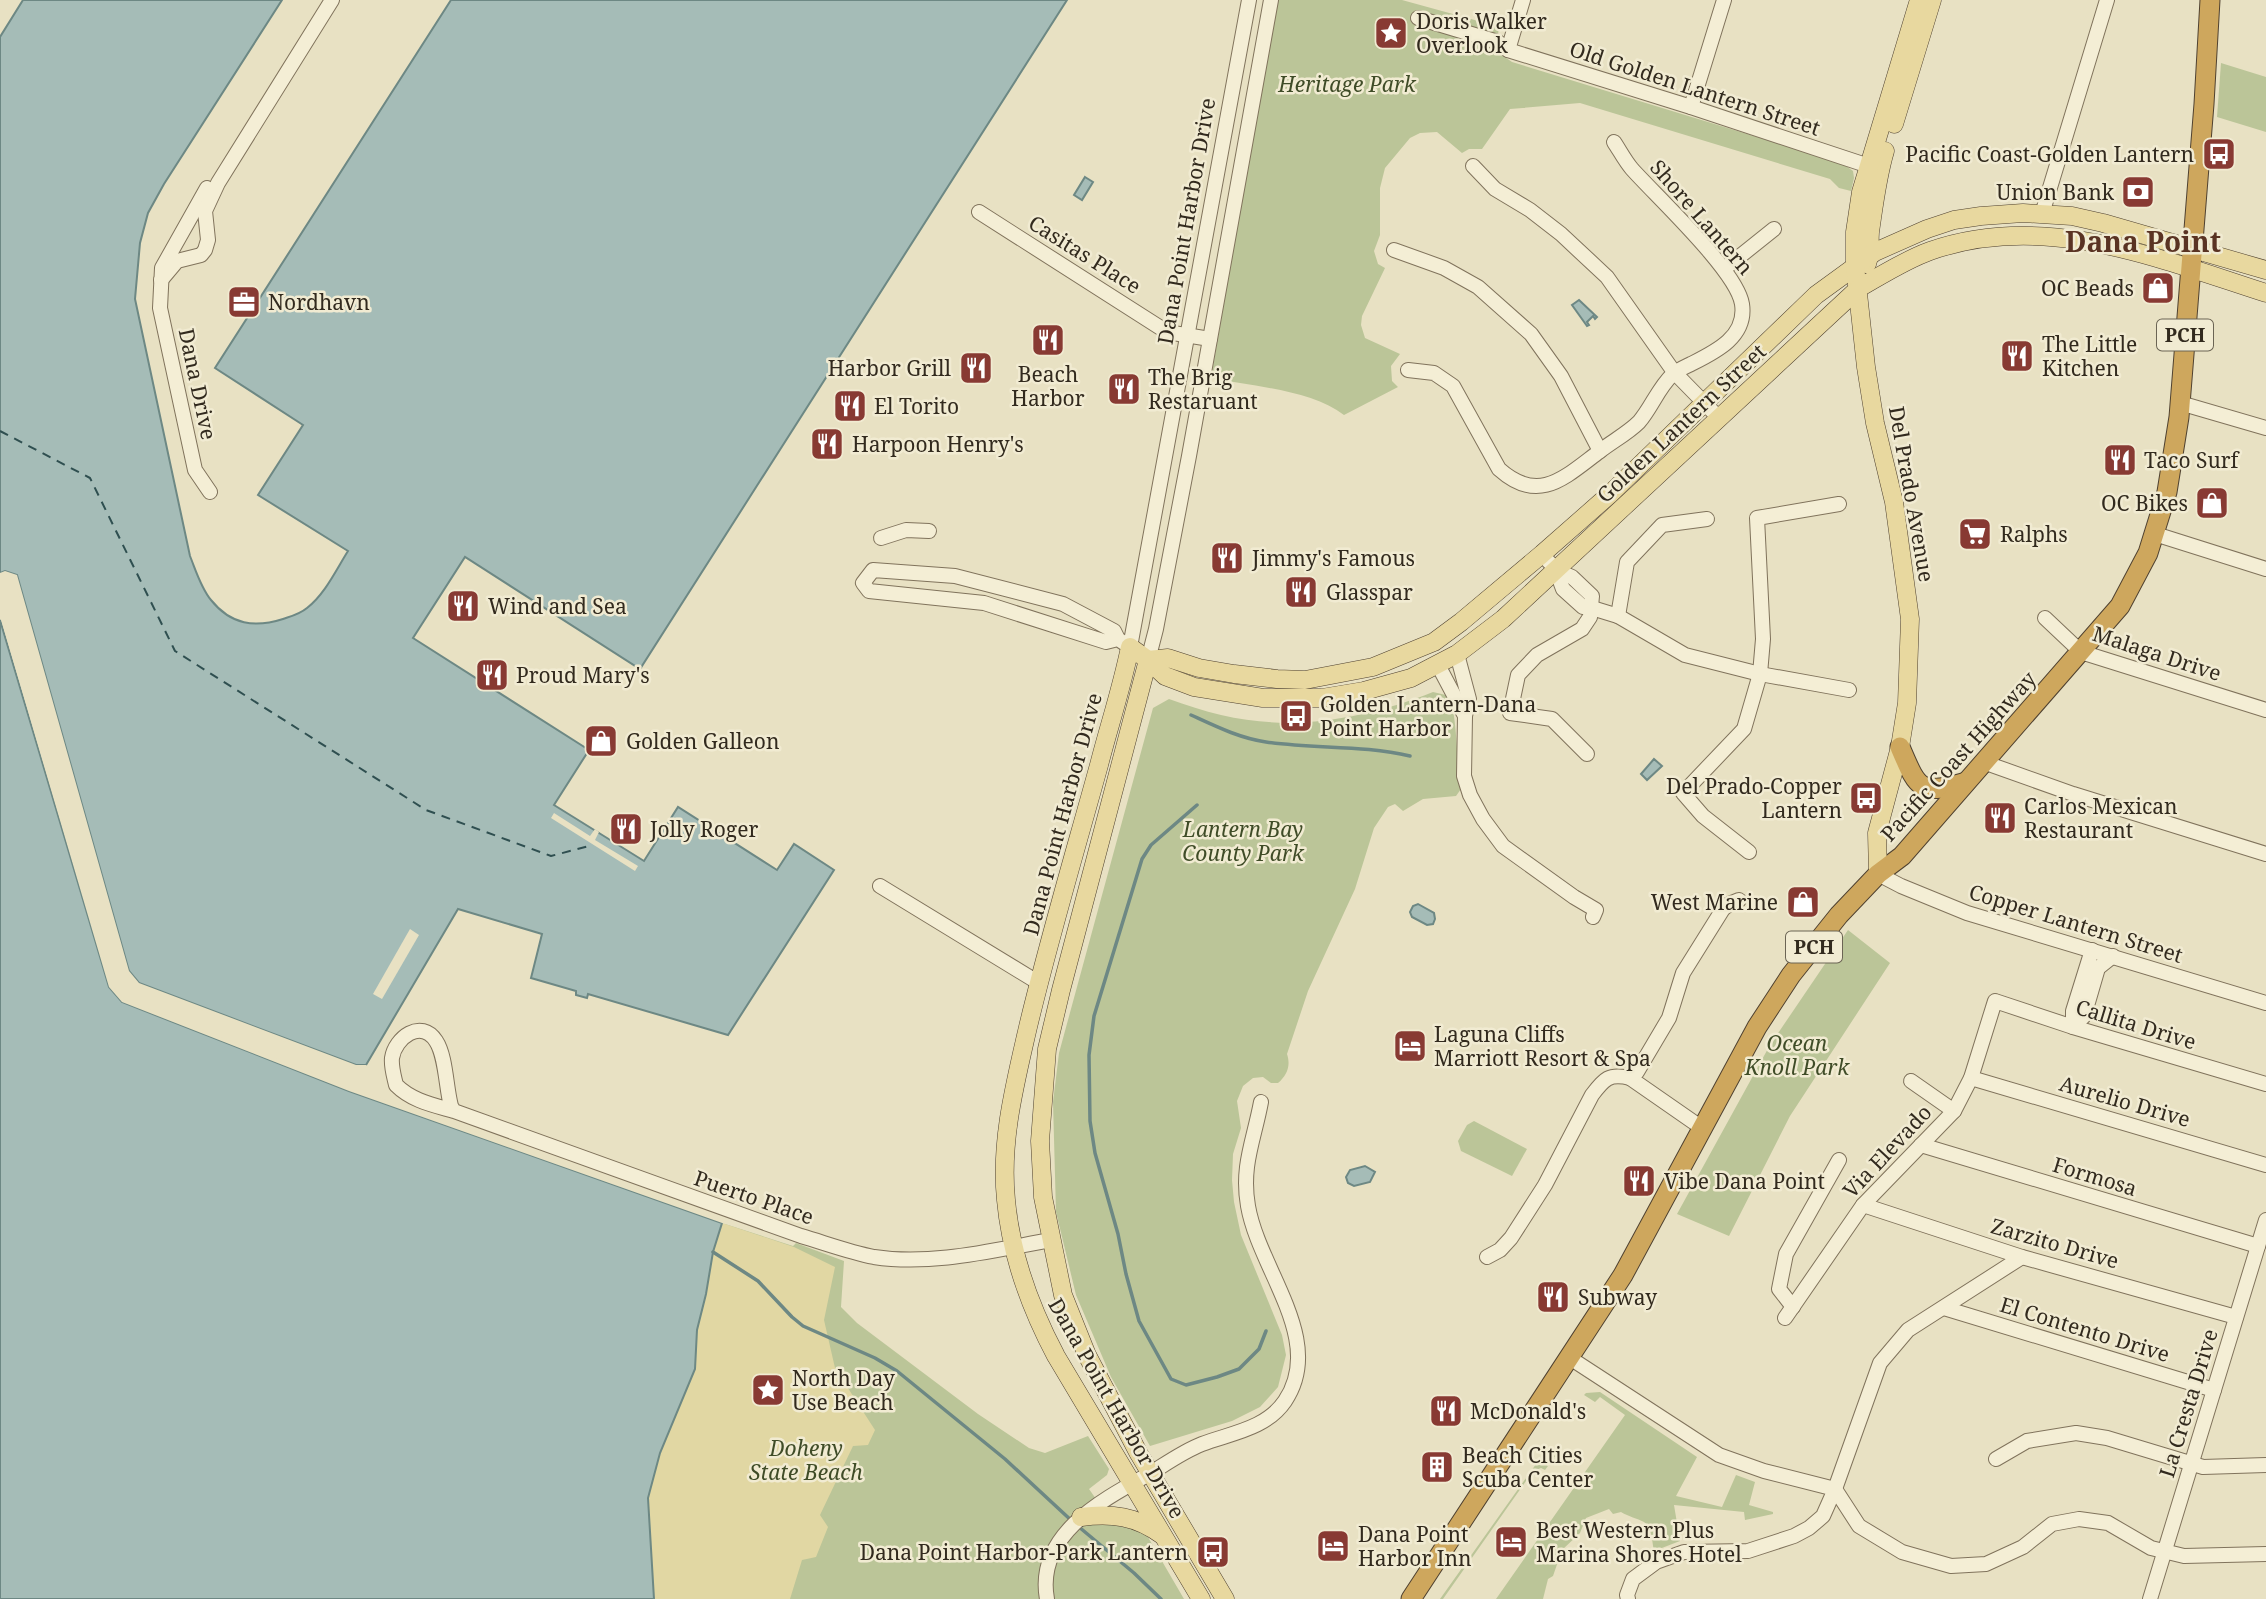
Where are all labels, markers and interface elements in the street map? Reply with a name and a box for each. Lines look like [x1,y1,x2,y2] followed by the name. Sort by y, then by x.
[1416,7,1547,59] place label: Doris Walker Overlook
[1372,14,1410,52] place icon: Doris Walker Overlook
[1566,34,1824,142] street label: Old Golden Lantern Street
[1277,70,1417,98] park label: Heritage Park
[1151,96,1221,346] street label: Dana Point Harbor Drive
[2200,135,2238,173] bus stop icon: Pacific Coast-Golden Lantern
[1905,140,2194,168] place label: Pacific Coast-Golden Lantern
[1644,153,1760,281] street label: Shore Lantern
[2119,173,2157,211] bank icon: Union Bank
[1996,178,2115,206] place label: Union Bank
[1023,208,1147,300] street label: Casitas Place
[2065,222,2221,260] district label: Dana Point
[2139,269,2177,307] shop icon: OC Beads
[2041,274,2134,302] place label: OC Beads
[225,283,263,321] office icon: Nordhavn
[268,288,370,316] place label: Nordhavn
[2157,320,2213,350] road number: PCH
[1029,321,1067,359] restaurant icon: Beach Harbor
[173,326,223,442] street label: Dana Drive
[2042,330,2137,382] place label: The Little Kitchen
[1591,337,1771,509] street label: Golden Lantern Street
[1998,337,2036,375] restaurant icon: The Little Kitchen
[957,349,995,387] restaurant icon: Harbor Grill
[828,354,951,382] place label: Harbor Grill
[1011,360,1085,412] place label: Beach Harbor
[1148,363,1258,415] place label: The Brig Restaruant
[1105,370,1143,408] restaurant icon: The Brig Restaruant
[831,387,869,425] restaurant icon: El Torito
[874,392,959,420] place label: El Torito
[1883,404,1941,584] street label: Del Prado Avenue
[808,425,846,463] restaurant icon: Harpoon Henry's
[852,430,1024,458] place label: Harpoon Henry's
[2101,441,2139,479] restaurant icon: Taco Surf
[2144,446,2241,474] place label: Taco Surf
[2193,484,2231,522] shop icon: OC Bikes
[2101,489,2188,517] place label: OC Bikes
[1956,515,1994,553] supermarket icon: Ralphs
[2000,520,2068,548] place label: Ralphs
[1208,539,1246,577] restaurant icon: Jimmy's Famous
[1251,544,1415,572] place label: Jimmy's Famous
[1282,573,1320,611] restaurant icon: Glasspar
[1326,578,1413,606] place label: Glasspar
[444,587,482,625] restaurant icon: Wind and Sea
[488,592,627,620] place label: Wind and Sea
[2089,619,2225,687] street label: Malaga Drive
[473,656,511,694] restaurant icon: Proud Mary's
[516,661,650,689] place label: Proud Mary's
[1874,665,2042,847] street label: Pacific Coast Highway
[1016,690,1108,938] street label: Dana Point Harbor Drive
[1320,690,1536,742] place label: Golden Lantern-Dana Point Harbor
[1277,697,1315,735] bus stop icon: Golden Lantern-Dana Point Harbor
[582,722,620,760] shop icon: Golden Galleon
[626,727,780,755] place label: Golden Galleon
[1666,772,1842,824] place label: Del Prado-Copper Lantern
[1847,779,1885,817] bus stop icon: Del Prado-Copper Lantern
[2024,792,2178,844] place label: Carlos Mexican Restaurant
[1981,799,2019,837] restaurant icon: Carlos Mexican Restaurant
[607,810,645,848] restaurant icon: Jolly Roger
[649,815,758,843] place label: Jolly Roger
[1182,815,1305,867] park label: Lantern Bay County Park
[1966,877,2186,969] street label: Copper Lantern Street
[1784,883,1822,921] shop icon: West Marine
[1651,888,1778,916] place label: West Marine
[1786,931,1842,962] road number: PCH
[2072,992,2200,1056] street label: Callita Drive
[1434,1020,1651,1072] place label: Laguna Cliffs Marriott Resort & Spa
[1391,1027,1429,1065] hotel icon: Laguna Cliffs Marriott Resort & Spa
[1744,1029,1850,1081] park label: Ocean Knoll Park
[2056,1069,2194,1133] street label: Aurelio Drive
[1837,1098,1937,1204] street label: Via Elevado
[2049,1150,2141,1202] street label: Formosa
[1620,1162,1658,1200] restaurant icon: Vibe Dana Point
[690,1163,818,1231] street label: Puerto Place
[1664,1167,1825,1195] place label: Vibe Dana Point
[1988,1211,2122,1275] street label: Zarzito Drive
[1534,1278,1572,1316] restaurant icon: Subway
[1578,1283,1657,1311] place label: Subway
[1997,1290,2173,1368] street label: El Contento Drive
[1042,1293,1192,1523] street label: Dana Point Harbor Drive
[2152,1325,2224,1481] street label: La Cresta Drive
[792,1364,895,1416] place label: North Day Use Beach
[749,1371,787,1409] place icon: North Day Use Beach
[1427,1392,1465,1430] restaurant icon: McDonald's
[1470,1397,1586,1425] place label: McDonald's
[749,1434,863,1486] park label: Doheny State Beach
[1462,1441,1594,1493] place label: Beach Cities Scuba Center
[1418,1448,1456,1486] building icon: Beach Cities Scuba Center
[1536,1516,1742,1568] place label: Best Western Plus Marina Shores Hotel
[1358,1520,1472,1572] place label: Dana Point Harbor Inn
[1492,1523,1530,1561] hotel icon: Best Western Plus Marina Shores Hotel
[1314,1527,1352,1565] hotel icon: Dana Point Harbor Inn
[1194,1533,1232,1571] bus stop icon: Dana Point Harbor-Park Lantern
[860,1538,1188,1566] place label: Dana Point Harbor-Park Lantern

